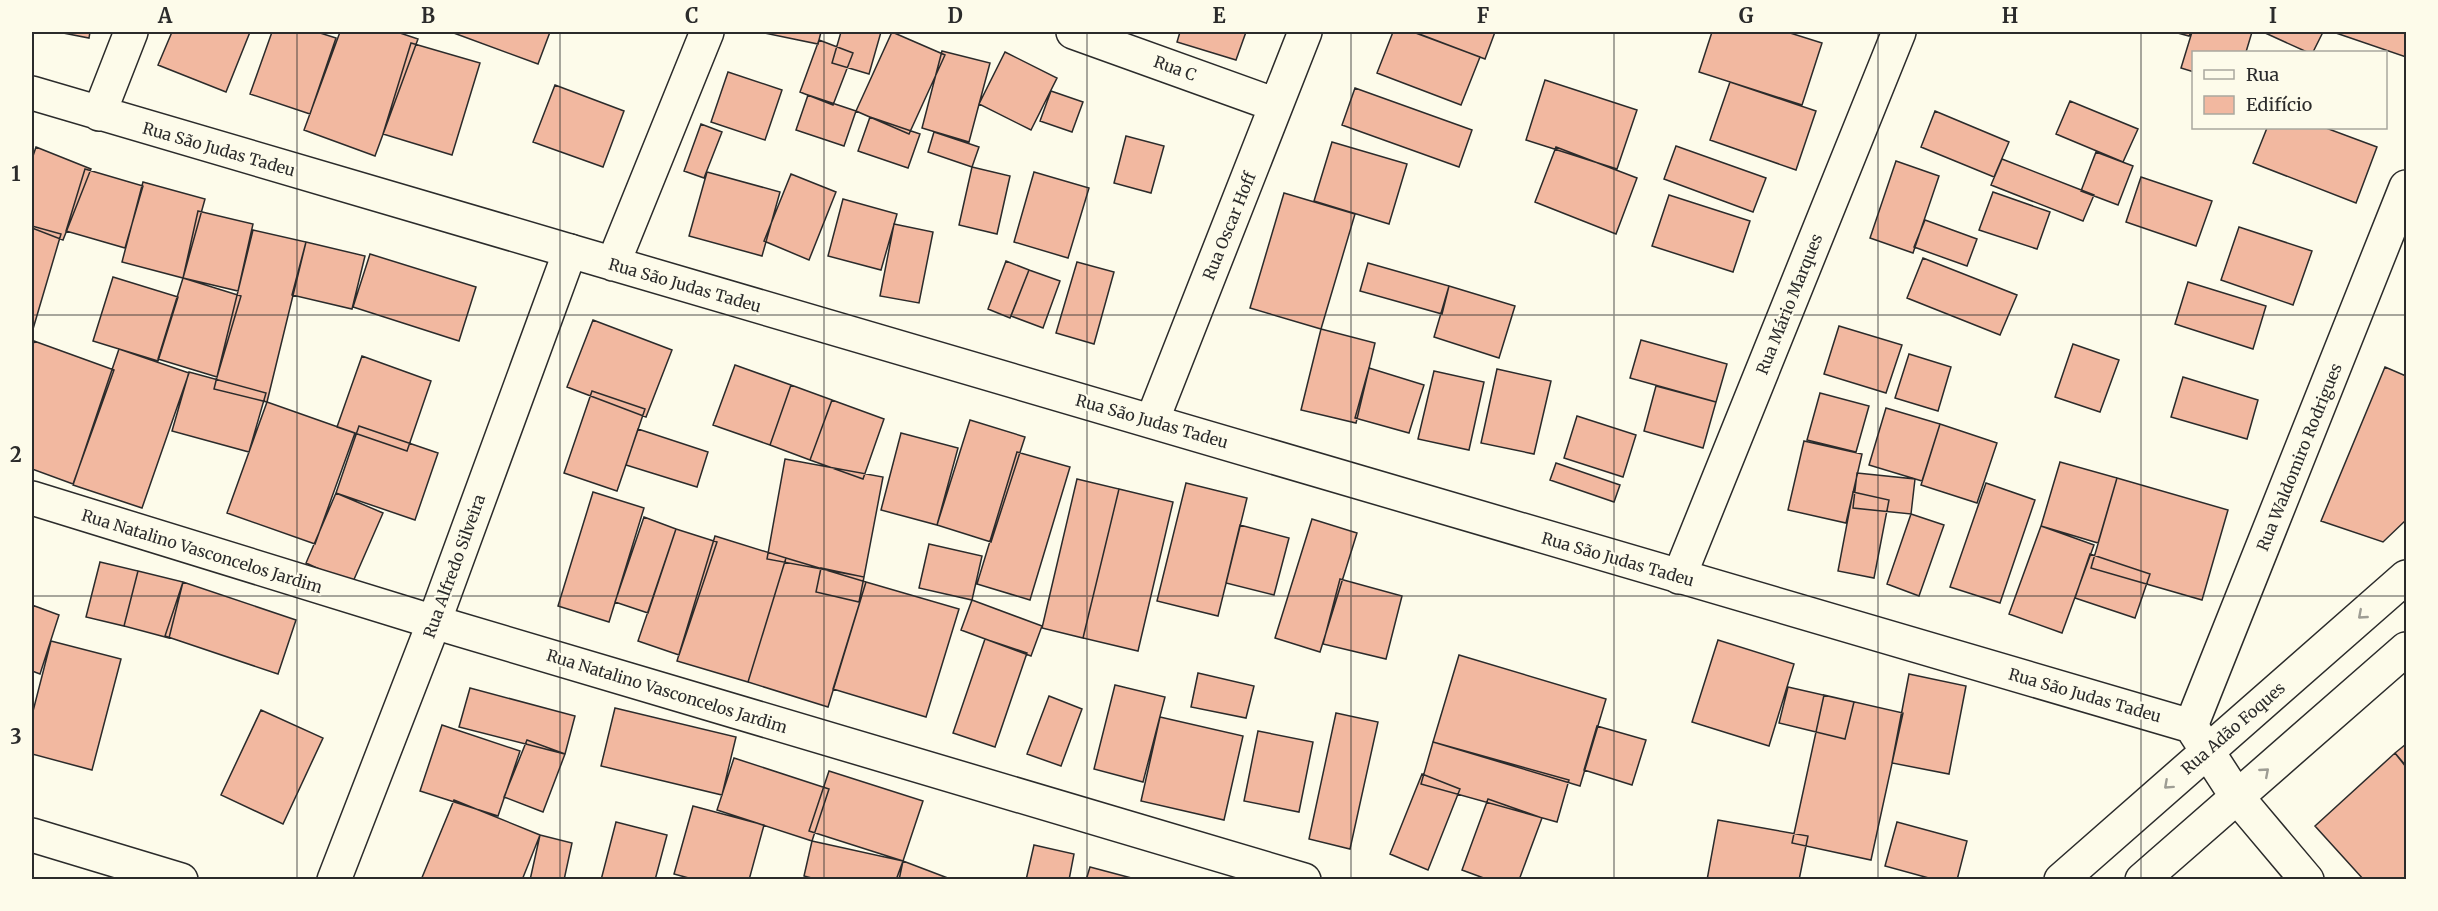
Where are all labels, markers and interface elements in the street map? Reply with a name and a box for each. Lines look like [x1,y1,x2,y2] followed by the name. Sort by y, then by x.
[157,3,173,28] text: A
[421,3,435,28] text: B
[685,3,699,28] text: C
[947,3,963,28] text: D
[1212,3,1226,28] text: E
[1477,3,1490,28] text: F
[1739,3,1754,28] text: G
[2002,3,2018,28] text: H
[2269,3,2277,28] text: I
[1151,51,1199,85] street label: Rua C
[2192,51,2387,129] legend
[2246,63,2280,86] text: Rua
[2246,93,2312,116] text: Edifício
[140,118,298,180] street label: Rua São Judas Tadeu
[11,161,21,186] text: 1
[1198,168,1260,283] street label: Rua Oscar Hoff
[1752,231,1826,377] street label: Rua Mário Marques
[606,254,764,316] street label: Rua São Judas Tadeu
[2252,360,2346,554] street label: Rua Waldomiro Rodrigues
[1073,390,1231,452] street label: Rua São Judas Tadeu
[10,442,22,467] text: 2
[419,491,489,641] street label: Rua Alfredo Silveira
[79,505,325,597] street label: Rua Natalino Vasconcelos Jardim
[1539,528,1697,590] street label: Rua São Judas Tadeu
[2358,608,2369,619] one-way arrow
[544,645,790,737] street label: Rua Natalino Vasconcelos Jardim
[2006,664,2164,726] street label: Rua São Judas Tadeu
[2177,677,2289,778] street label: Rua Adão Foques
[10,724,22,749] text: 3
[2258,768,2269,779] one-way arrow
[2164,778,2175,789] one-way arrow

